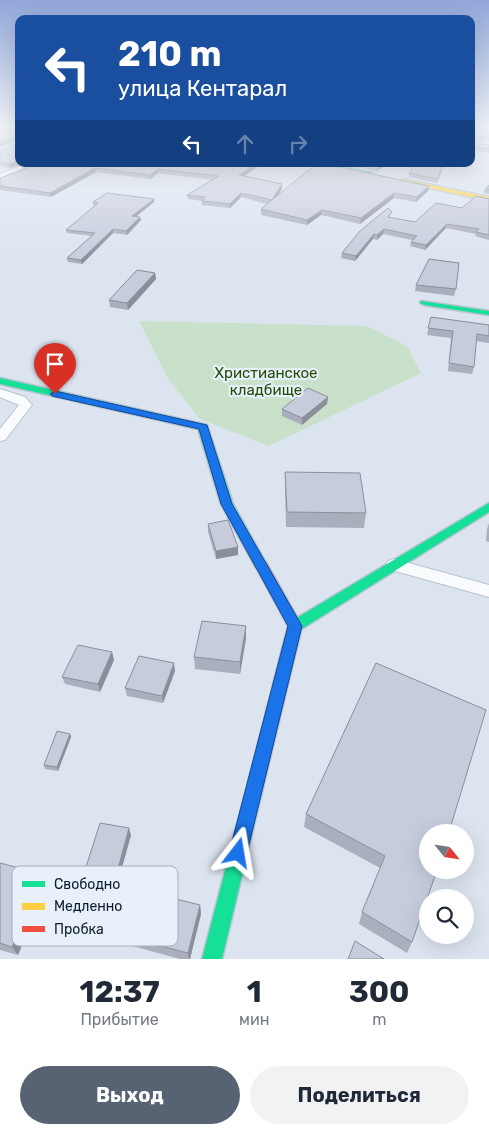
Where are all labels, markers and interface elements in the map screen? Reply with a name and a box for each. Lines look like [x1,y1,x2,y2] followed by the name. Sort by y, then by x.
[118,33,221,75] text: 210 m
[35,35,100,100] icon: left
[118,75,287,102] text: улица Кентарал
[178,130,206,158] icon: left
[231,130,259,158] icon: ahead
[284,130,312,158] icon: right
[34,343,76,394] pin
[41,350,69,378] icon: arrive
[214,364,318,399] park label: Христианское кладбище
[419,824,474,879] north arrow
[419,824,474,944] map controls
[211,826,263,878] position arrow
[12,866,178,946] legend
[54,876,120,893] text: Свободно
[419,889,474,944] button: search
[54,898,122,915] text: Медленно
[54,921,104,938] text: Пробка
[79,974,160,1010] text: 12:37
[247,974,262,1010] text: 1
[349,974,410,1010] text: 300
[80,1010,159,1029] text: Прибытие
[239,1010,269,1029] text: мин
[372,1010,386,1029] text: m
[20,1066,240,1124] button: Выход
[250,1066,469,1124] button: Поделиться

